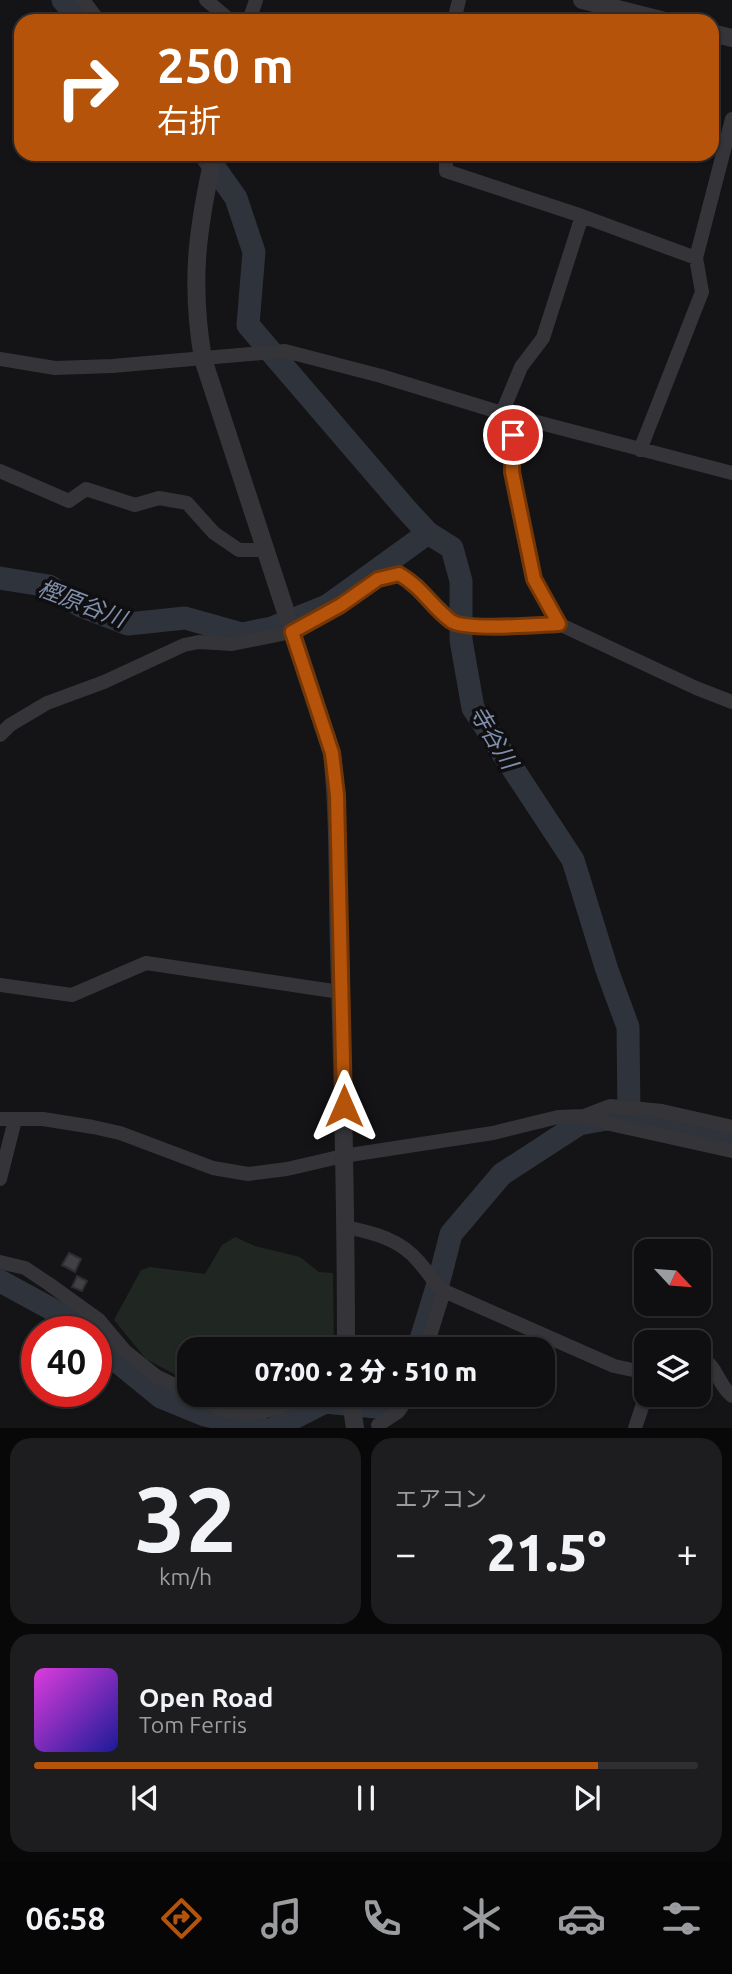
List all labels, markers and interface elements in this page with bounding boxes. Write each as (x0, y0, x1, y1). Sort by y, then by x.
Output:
text: 250 m (157, 37, 294, 92)
icon: right (42, 42, 133, 133)
text: 右折 (157, 102, 221, 138)
pin (483, 405, 543, 465)
icon: arrive (494, 416, 532, 454)
water label: 樫原谷川 (35, 575, 132, 632)
water label: 寺谷川 (466, 701, 524, 776)
position arrow (307, 1069, 381, 1143)
north arrow (634, 1239, 710, 1316)
map controls (634, 1239, 711, 1407)
speed limit sign: 40 (21, 1316, 112, 1407)
button: layers (634, 1330, 711, 1407)
text: 07:00 · 2 分 · 510 m (255, 1357, 477, 1386)
text: 32 (134, 1467, 237, 1569)
text: エアコン (395, 1486, 487, 1511)
text: 21.5° (487, 1523, 606, 1581)
text: − (395, 1532, 416, 1574)
text: + (677, 1532, 698, 1574)
text: km/h (159, 1564, 212, 1589)
text: Open Road (139, 1683, 273, 1712)
text: Tom Ferris (139, 1712, 247, 1737)
icon: previous (126, 1779, 164, 1817)
icon: pause (347, 1779, 385, 1817)
icon: next (568, 1779, 606, 1817)
icon: directions (157, 1894, 206, 1943)
icon: music (257, 1894, 306, 1943)
icon: phone (357, 1894, 406, 1943)
icon: climate (457, 1894, 506, 1943)
icon: car (557, 1894, 606, 1943)
icon: filters (657, 1894, 706, 1943)
text: 06:58 (26, 1900, 106, 1936)

